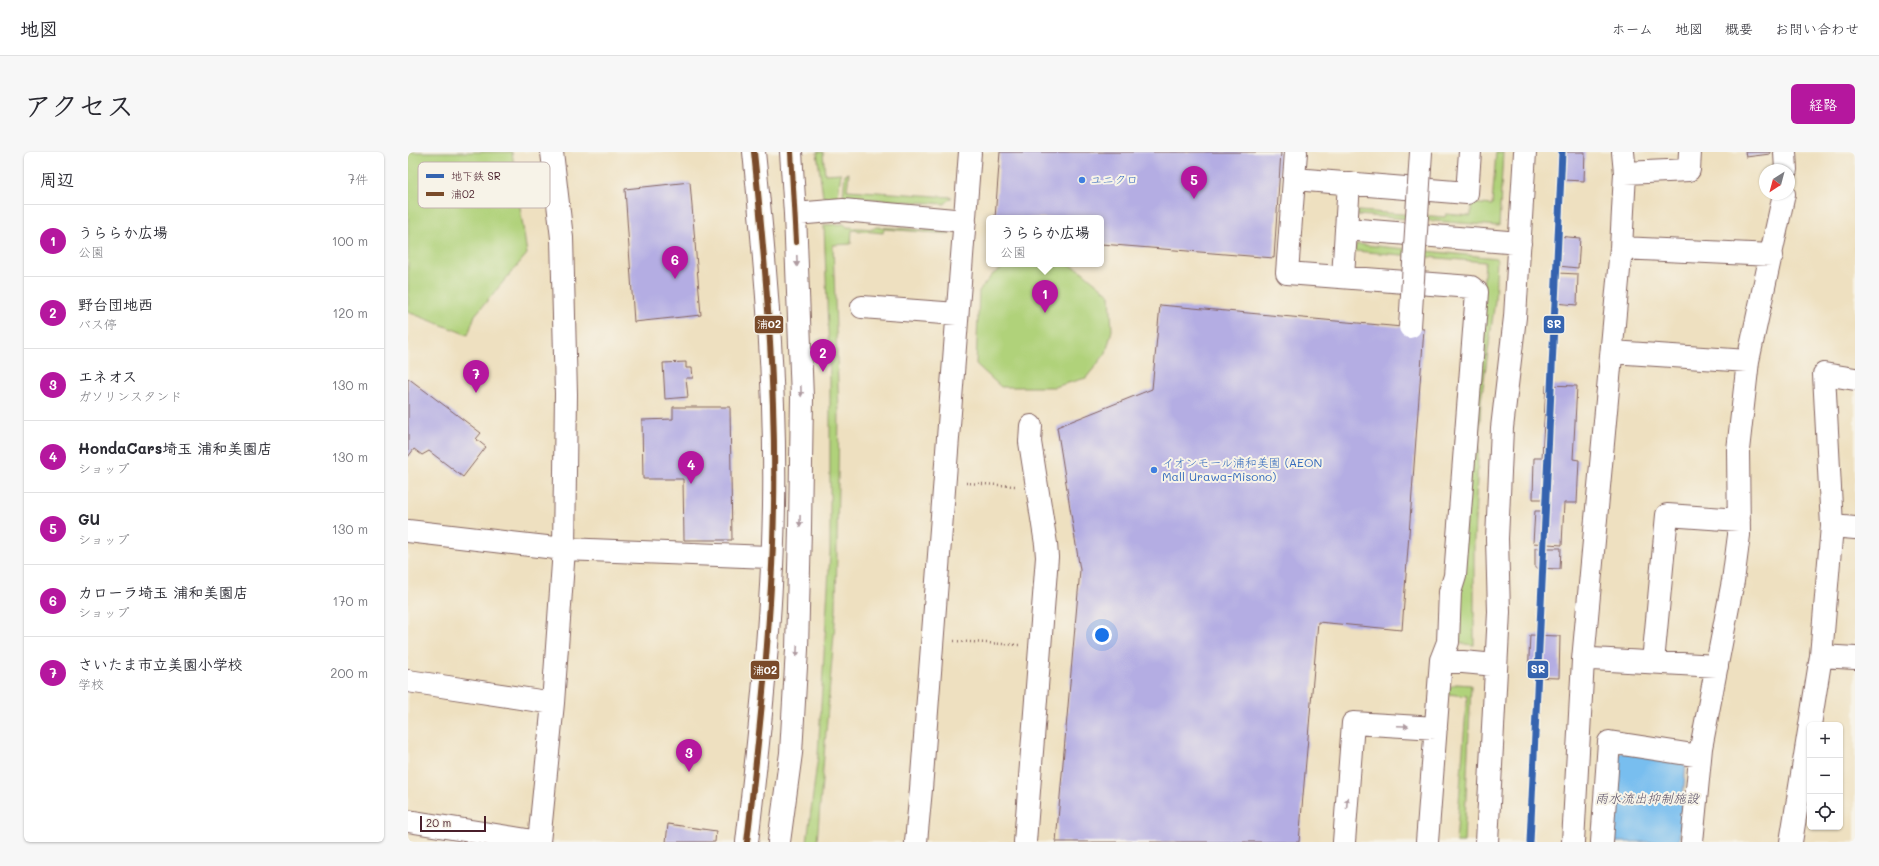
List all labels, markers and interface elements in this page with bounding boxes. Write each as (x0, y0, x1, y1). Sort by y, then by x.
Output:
text: 地図 (20, 16, 58, 41)
text: ホーム (1612, 19, 1653, 38)
text: 地図 (1675, 19, 1703, 38)
text: 概要 (1725, 19, 1753, 38)
text: お問い合わせ (1775, 19, 1859, 38)
button: 経路 (1791, 84, 1855, 124)
text: アクセス (24, 87, 134, 123)
legend (418, 162, 550, 208)
north arrow (1759, 164, 1795, 200)
pin: 5 (1181, 166, 1207, 199)
text: 周辺 (40, 168, 74, 190)
text: 地下鉄 SR (451, 168, 501, 183)
text: 7件 (348, 170, 368, 187)
place label: ユニクロ (1090, 171, 1138, 187)
marker: ユニクロ (1077, 175, 1087, 185)
text: 浦02 (451, 186, 475, 201)
popup (986, 215, 1104, 267)
text: うららか広場 (78, 222, 168, 242)
text: うららか広場 (1000, 222, 1090, 242)
text: 1 (50, 232, 56, 249)
text: 100 m (332, 232, 368, 249)
text: 公園 (78, 243, 104, 260)
text: 公園 (1000, 243, 1026, 260)
pin: 6 (662, 246, 688, 279)
one-way arrow (794, 255, 800, 268)
pin: 1 (1032, 280, 1058, 313)
text: 野台団地西 (78, 294, 153, 314)
text: 2 (49, 304, 57, 321)
text: 120 m (332, 304, 368, 321)
text: バス停 (78, 315, 117, 332)
line badge: 浦02 (754, 315, 784, 334)
line badge: SR (1543, 315, 1565, 334)
text: 浦02 (757, 316, 781, 331)
text: SR (1547, 316, 1562, 331)
pin: 2 (810, 339, 836, 372)
pin: 7 (463, 360, 489, 393)
text: エネオス (78, 366, 137, 386)
text: 3 (49, 376, 57, 393)
text: 130 m (332, 376, 368, 393)
one-way arrow (798, 385, 804, 398)
text: ガソリンスタンド (78, 387, 182, 404)
text: HondaCars埼玉 浦和美園店 (78, 438, 273, 458)
text: 4 (49, 448, 57, 465)
text: 130 m (332, 448, 368, 465)
pin: 4 (678, 451, 704, 484)
place label: イオンモール浦和美園 (AEON Mall Urawa-Misono) (1162, 454, 1322, 484)
text: ショップ (78, 459, 129, 476)
marker: イオンモール浦和美園 (AEON Mall Urawa-Misono) (1149, 465, 1159, 475)
text: GU (78, 509, 100, 529)
one-way arrow (797, 515, 803, 528)
text: 5 (49, 520, 57, 537)
text: 130 m (332, 520, 368, 537)
text: ショップ (78, 530, 129, 547)
text: カローラ埼玉 浦和美園店 (78, 582, 248, 602)
text: 6 (49, 592, 57, 609)
text: 170 m (332, 592, 368, 609)
text: ショップ (78, 603, 129, 620)
your location (1092, 625, 1112, 645)
one-way arrow (793, 645, 800, 657)
text: さいたま市立美園小学校 (78, 654, 243, 674)
line badge: 浦02 (750, 660, 780, 680)
line badge: SR (1527, 660, 1549, 679)
text: SR (1531, 661, 1546, 676)
text: 浦02 (753, 662, 777, 677)
text: 7 (49, 664, 57, 681)
text: 200 m (330, 664, 368, 681)
text: 学校 (78, 675, 104, 692)
map controls (1807, 722, 1843, 830)
button: + (1807, 722, 1843, 758)
one-way arrow (1397, 723, 1409, 730)
pin: 3 (676, 739, 702, 772)
button: − (1807, 758, 1843, 794)
water label: 雨水流出抑制施設 (1595, 789, 1700, 806)
button: locate (1807, 794, 1843, 830)
one-way arrow (1344, 797, 1351, 809)
scale bar (420, 814, 486, 833)
text: 20 m (426, 815, 451, 830)

